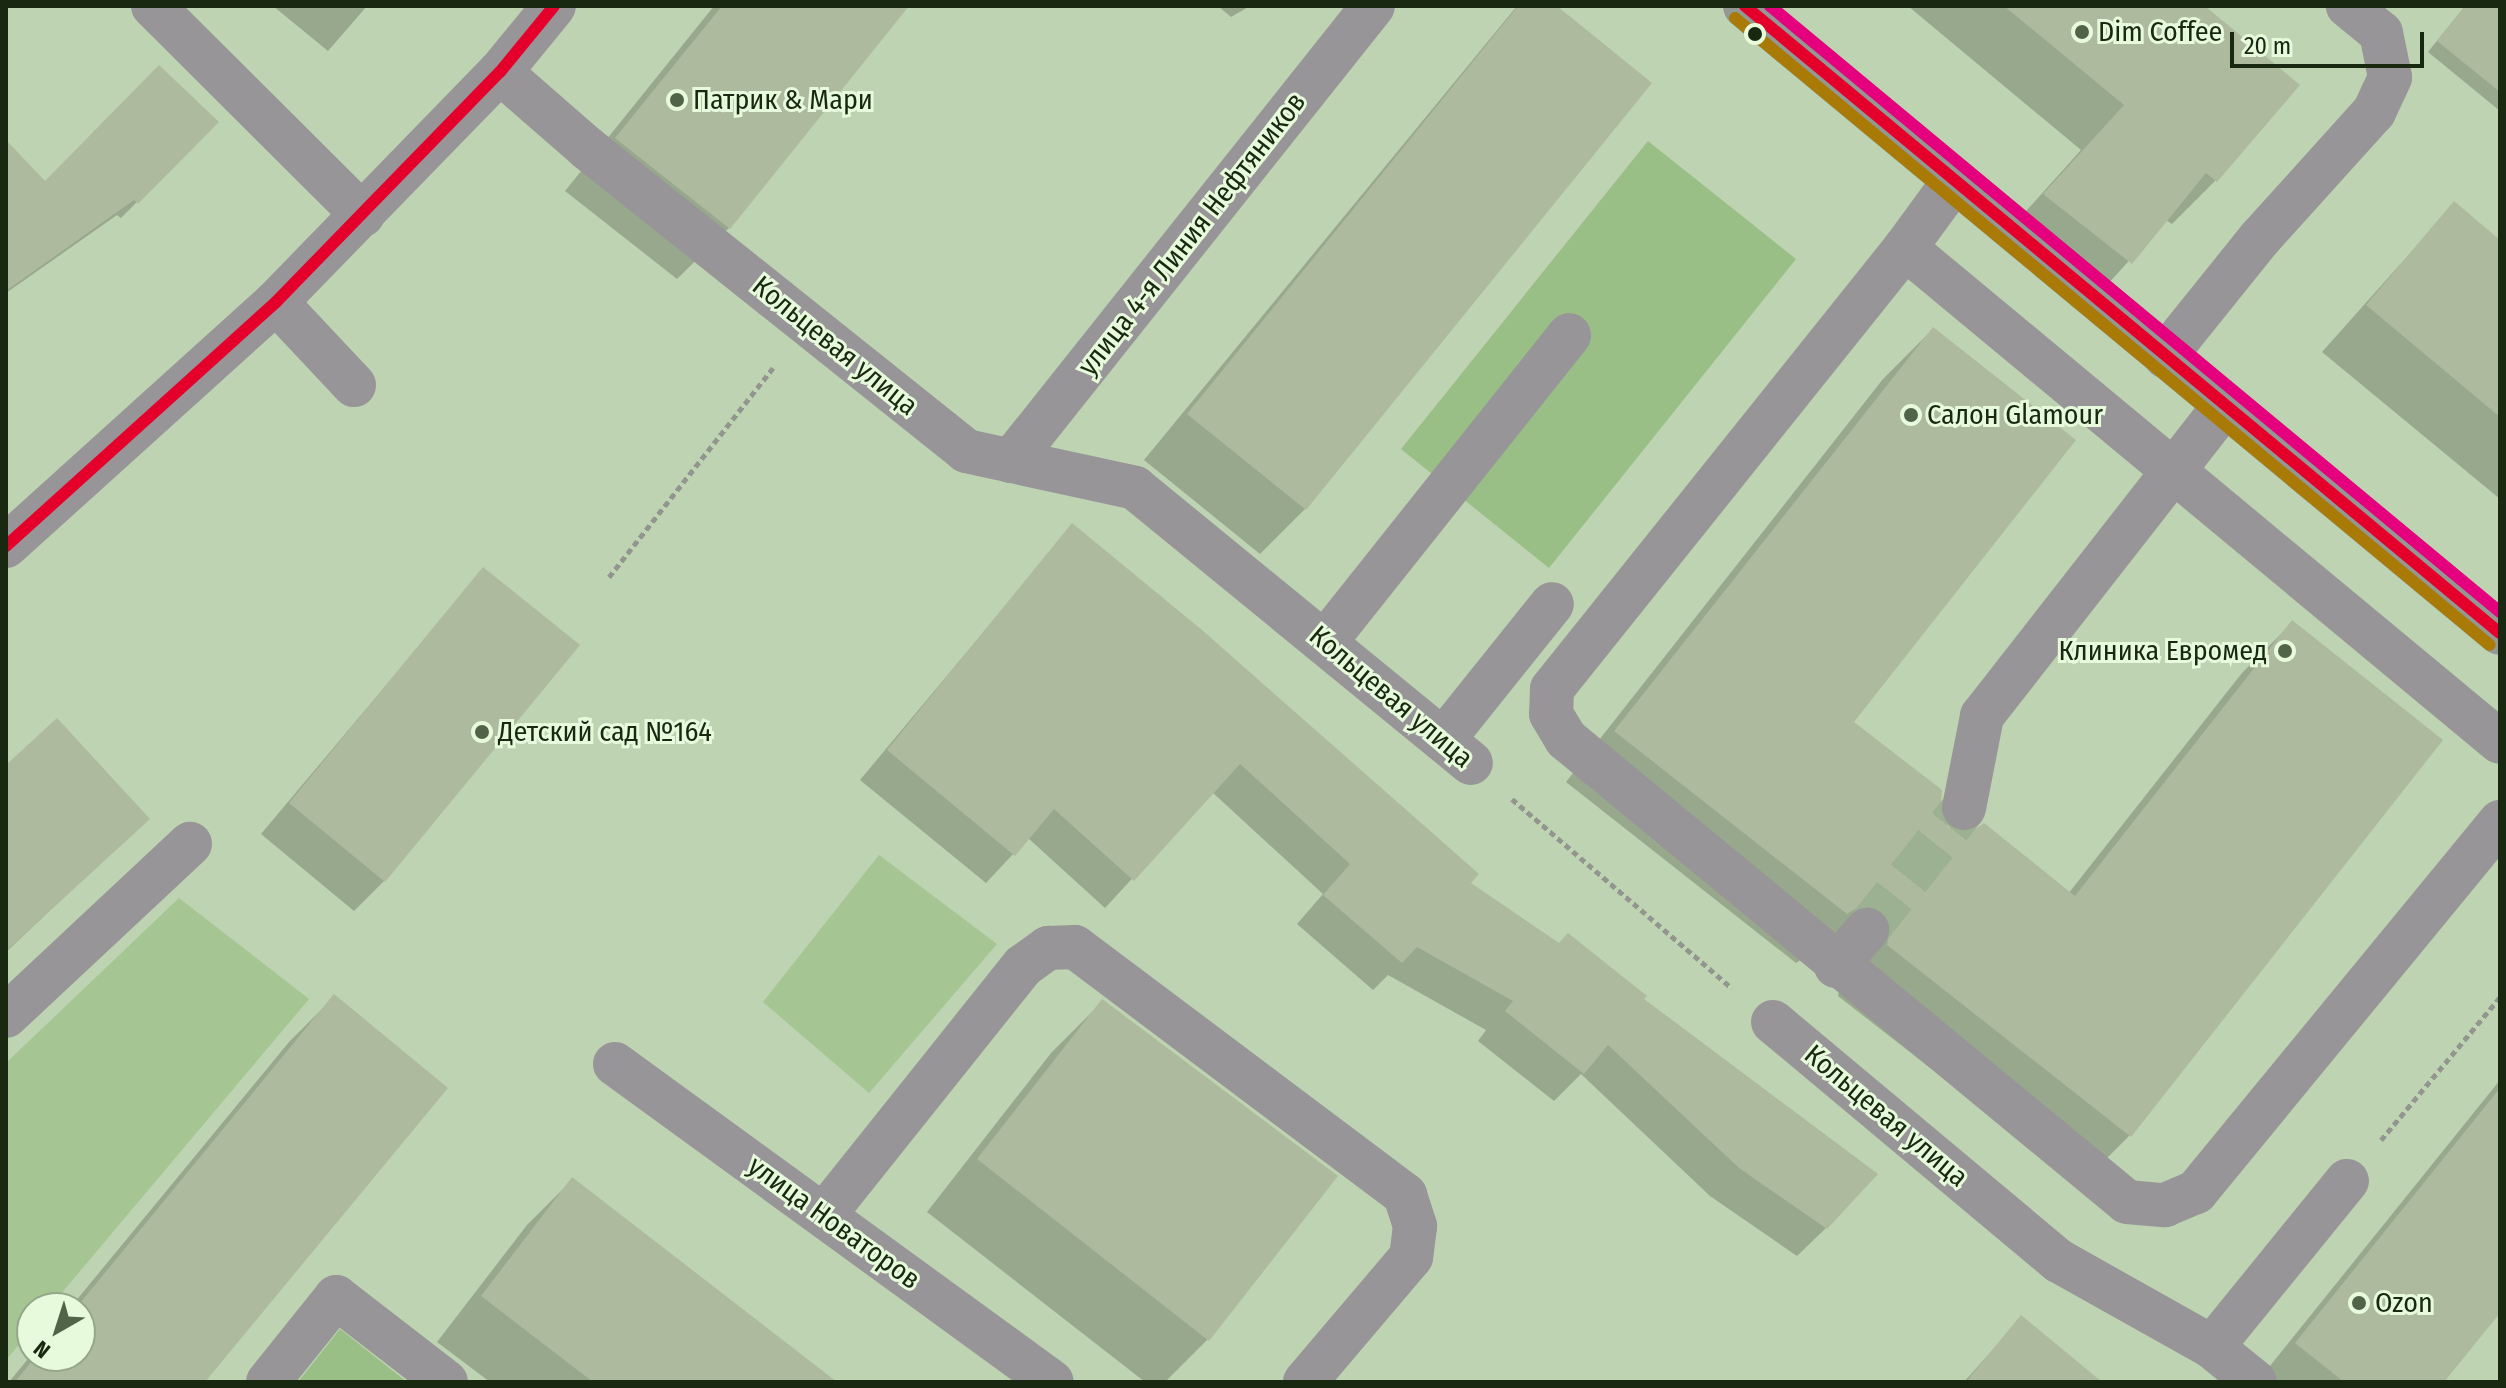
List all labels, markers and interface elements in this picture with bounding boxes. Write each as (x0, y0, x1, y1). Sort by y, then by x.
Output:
place label: Dim Coffee (2098, 15, 2222, 49)
scale bar (2234, 16, 2428, 66)
marker: Dim Coffee (2073, 23, 2091, 41)
unlabelled marker (1747, 26, 1763, 42)
text: 20 m (2244, 32, 2291, 60)
place label: Патрик & Мари (693, 83, 873, 117)
street label: улица 4-я Линия Нефтяников (1071, 86, 1313, 382)
marker: Патрик & Мари (668, 91, 686, 109)
street label: Кольцевая улица (746, 269, 924, 423)
place label: Салон Glamour (1927, 398, 2103, 432)
marker: Салон Glamour (1902, 406, 1920, 424)
street label: Кольцевая улица (1303, 619, 1479, 775)
place label: Клиника Евромед (2058, 634, 2267, 668)
marker: Клиника Евромед (2274, 640, 2296, 662)
place label: Детский сад №164 (498, 715, 712, 749)
marker: Детский сад №164 (473, 723, 491, 741)
street label: Кольцевая улица (1798, 1038, 1974, 1194)
street label: улица Новаторов (741, 1149, 927, 1297)
place label: Ozon (2375, 1286, 2433, 1320)
north arrow (16, 1292, 96, 1372)
marker: Ozon (2350, 1294, 2368, 1312)
text: N (28, 1335, 55, 1364)

